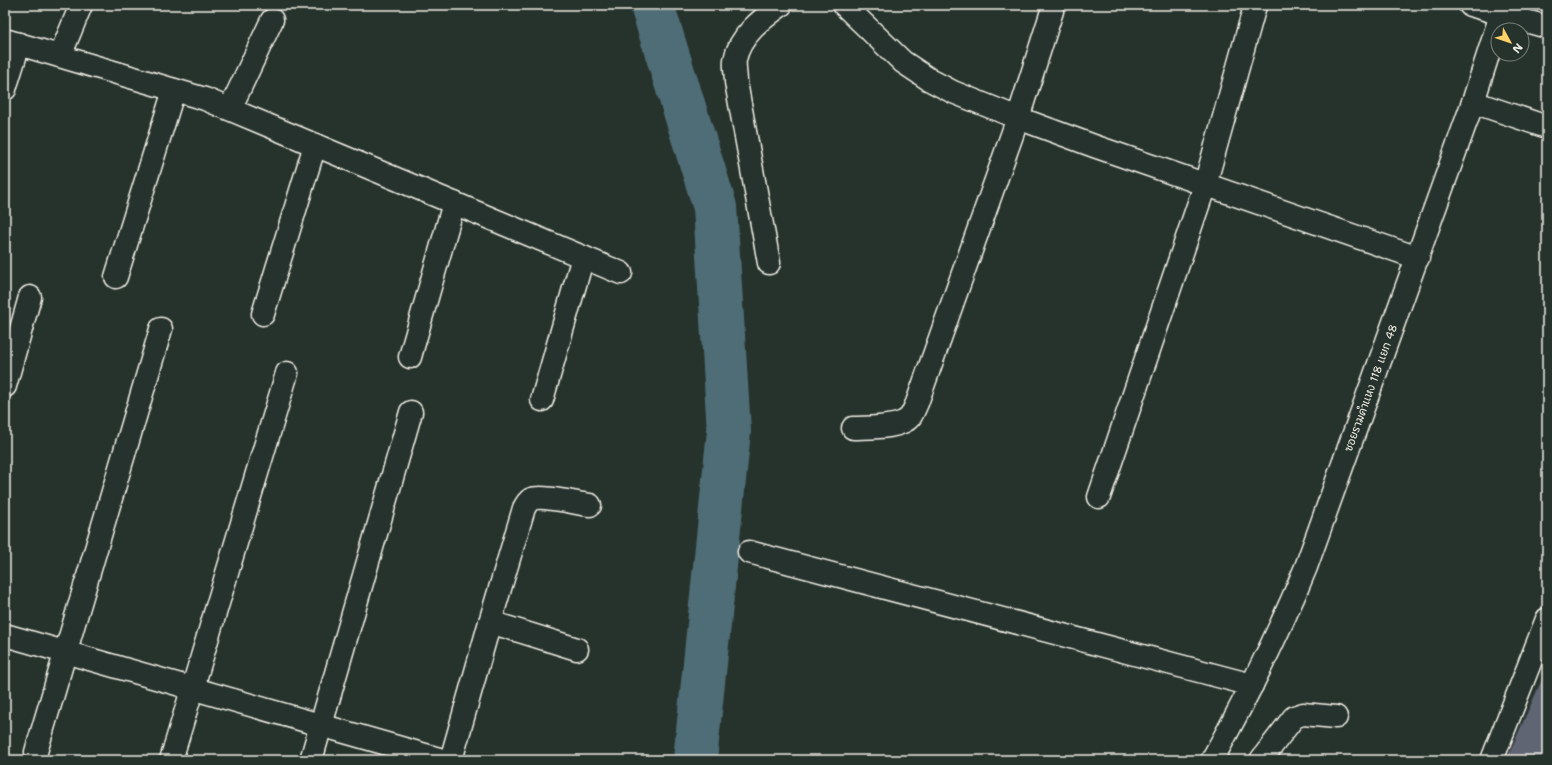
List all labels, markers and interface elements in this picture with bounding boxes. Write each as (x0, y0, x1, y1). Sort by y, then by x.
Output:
north arrow (1490, 22, 1530, 62)
text: N (1509, 40, 1526, 56)
street label: ซอยรามคำแหง 118 แยก 48 (1341, 322, 1401, 454)

